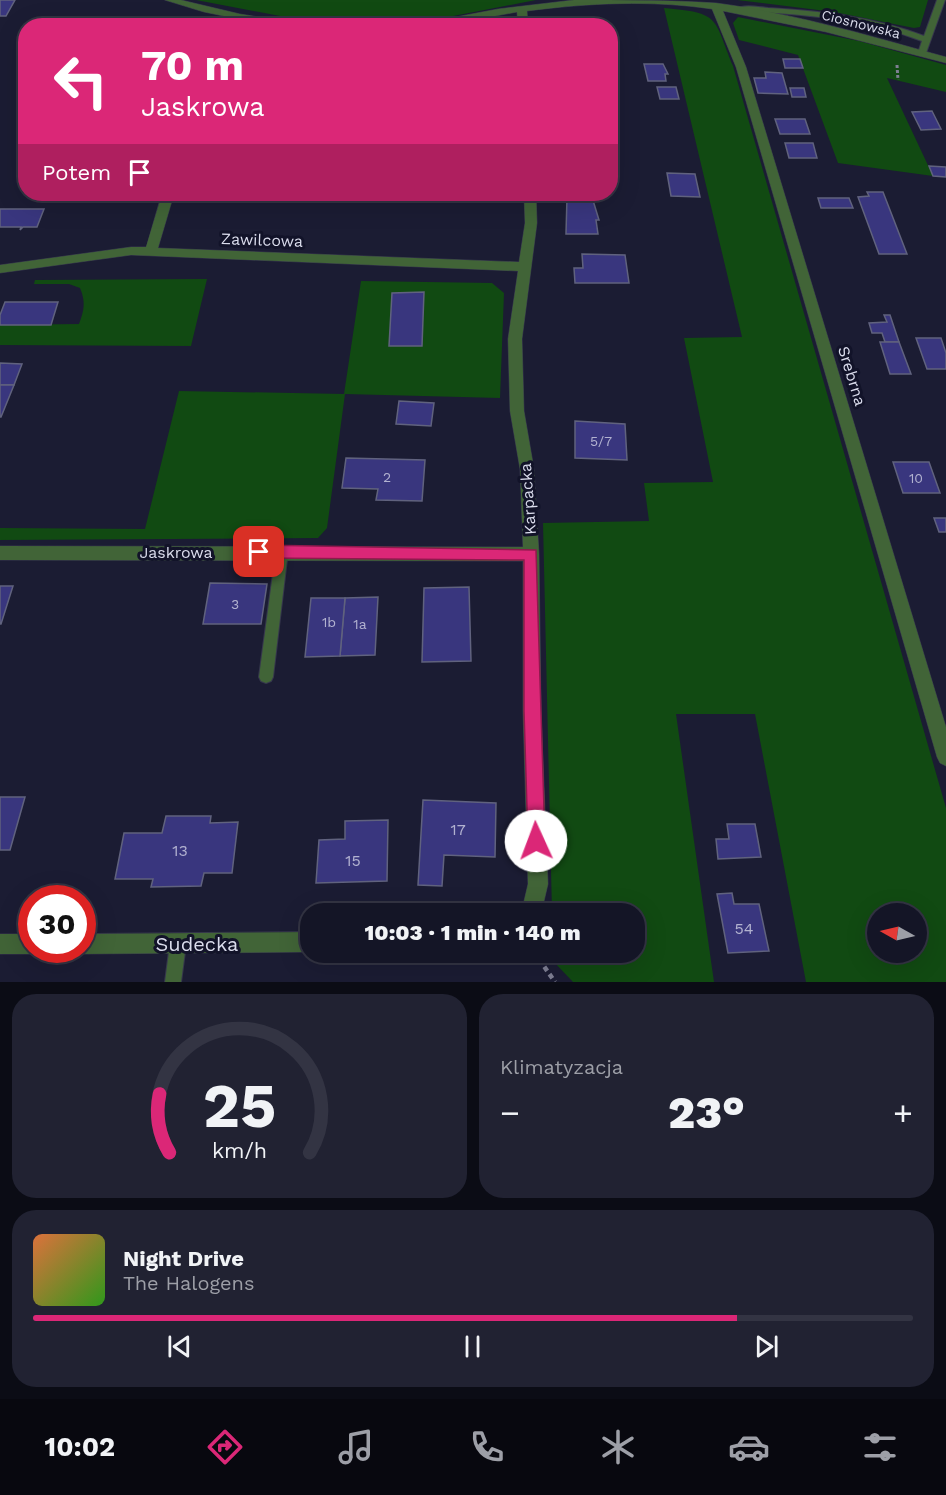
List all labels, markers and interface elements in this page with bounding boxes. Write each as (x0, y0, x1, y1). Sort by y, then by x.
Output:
street label: Ciosnowska (820, 6, 902, 42)
text: 70 m (141, 41, 244, 90)
icon: left (42, 42, 120, 120)
text: Jaskrowa (141, 91, 265, 123)
icon: arrive (123, 156, 156, 189)
text: Potem (42, 160, 111, 185)
street label: Zawilcowa (221, 229, 303, 251)
street label: Srebrna (834, 344, 870, 408)
house number: 5/7 (590, 433, 612, 449)
street label: Karpacka (516, 462, 540, 536)
house number: 2 (383, 469, 391, 485)
house number: 10 (909, 470, 923, 486)
pin (233, 526, 284, 577)
icon: arrive (242, 535, 275, 568)
street label: Jaskrowa (139, 543, 213, 562)
house number: 3 (231, 596, 239, 612)
house number: 1b (322, 614, 336, 630)
house number: 1a (353, 616, 367, 632)
position arrow (504, 809, 568, 873)
house number: 17 (450, 820, 466, 839)
house number: 13 (172, 841, 188, 860)
house number: 15 (345, 851, 361, 870)
speed limit sign: 30 (18, 885, 96, 963)
north arrow (867, 903, 927, 963)
map controls (867, 903, 927, 963)
house number: 54 (734, 919, 754, 938)
text: 10:03 · 1 min · 140 m (365, 920, 581, 945)
street label: Sudecka (156, 932, 238, 956)
text: Klimatyzacja (500, 1055, 623, 1079)
text: 25 (203, 1069, 276, 1142)
text: 23° (668, 1086, 745, 1139)
text: − (500, 1093, 520, 1132)
text: + (893, 1093, 913, 1132)
text: km/h (212, 1138, 267, 1163)
text: Night Drive (123, 1246, 244, 1271)
text: The Halogens (123, 1271, 255, 1295)
icon: previous (163, 1330, 196, 1363)
icon: pause (456, 1330, 489, 1363)
icon: next (750, 1330, 783, 1363)
icon: directions (204, 1426, 246, 1468)
icon: music (335, 1426, 377, 1468)
icon: phone (466, 1426, 508, 1468)
icon: climate (597, 1426, 639, 1468)
icon: car (728, 1426, 770, 1468)
icon: filters (859, 1426, 901, 1468)
text: 10:02 (45, 1431, 115, 1463)

